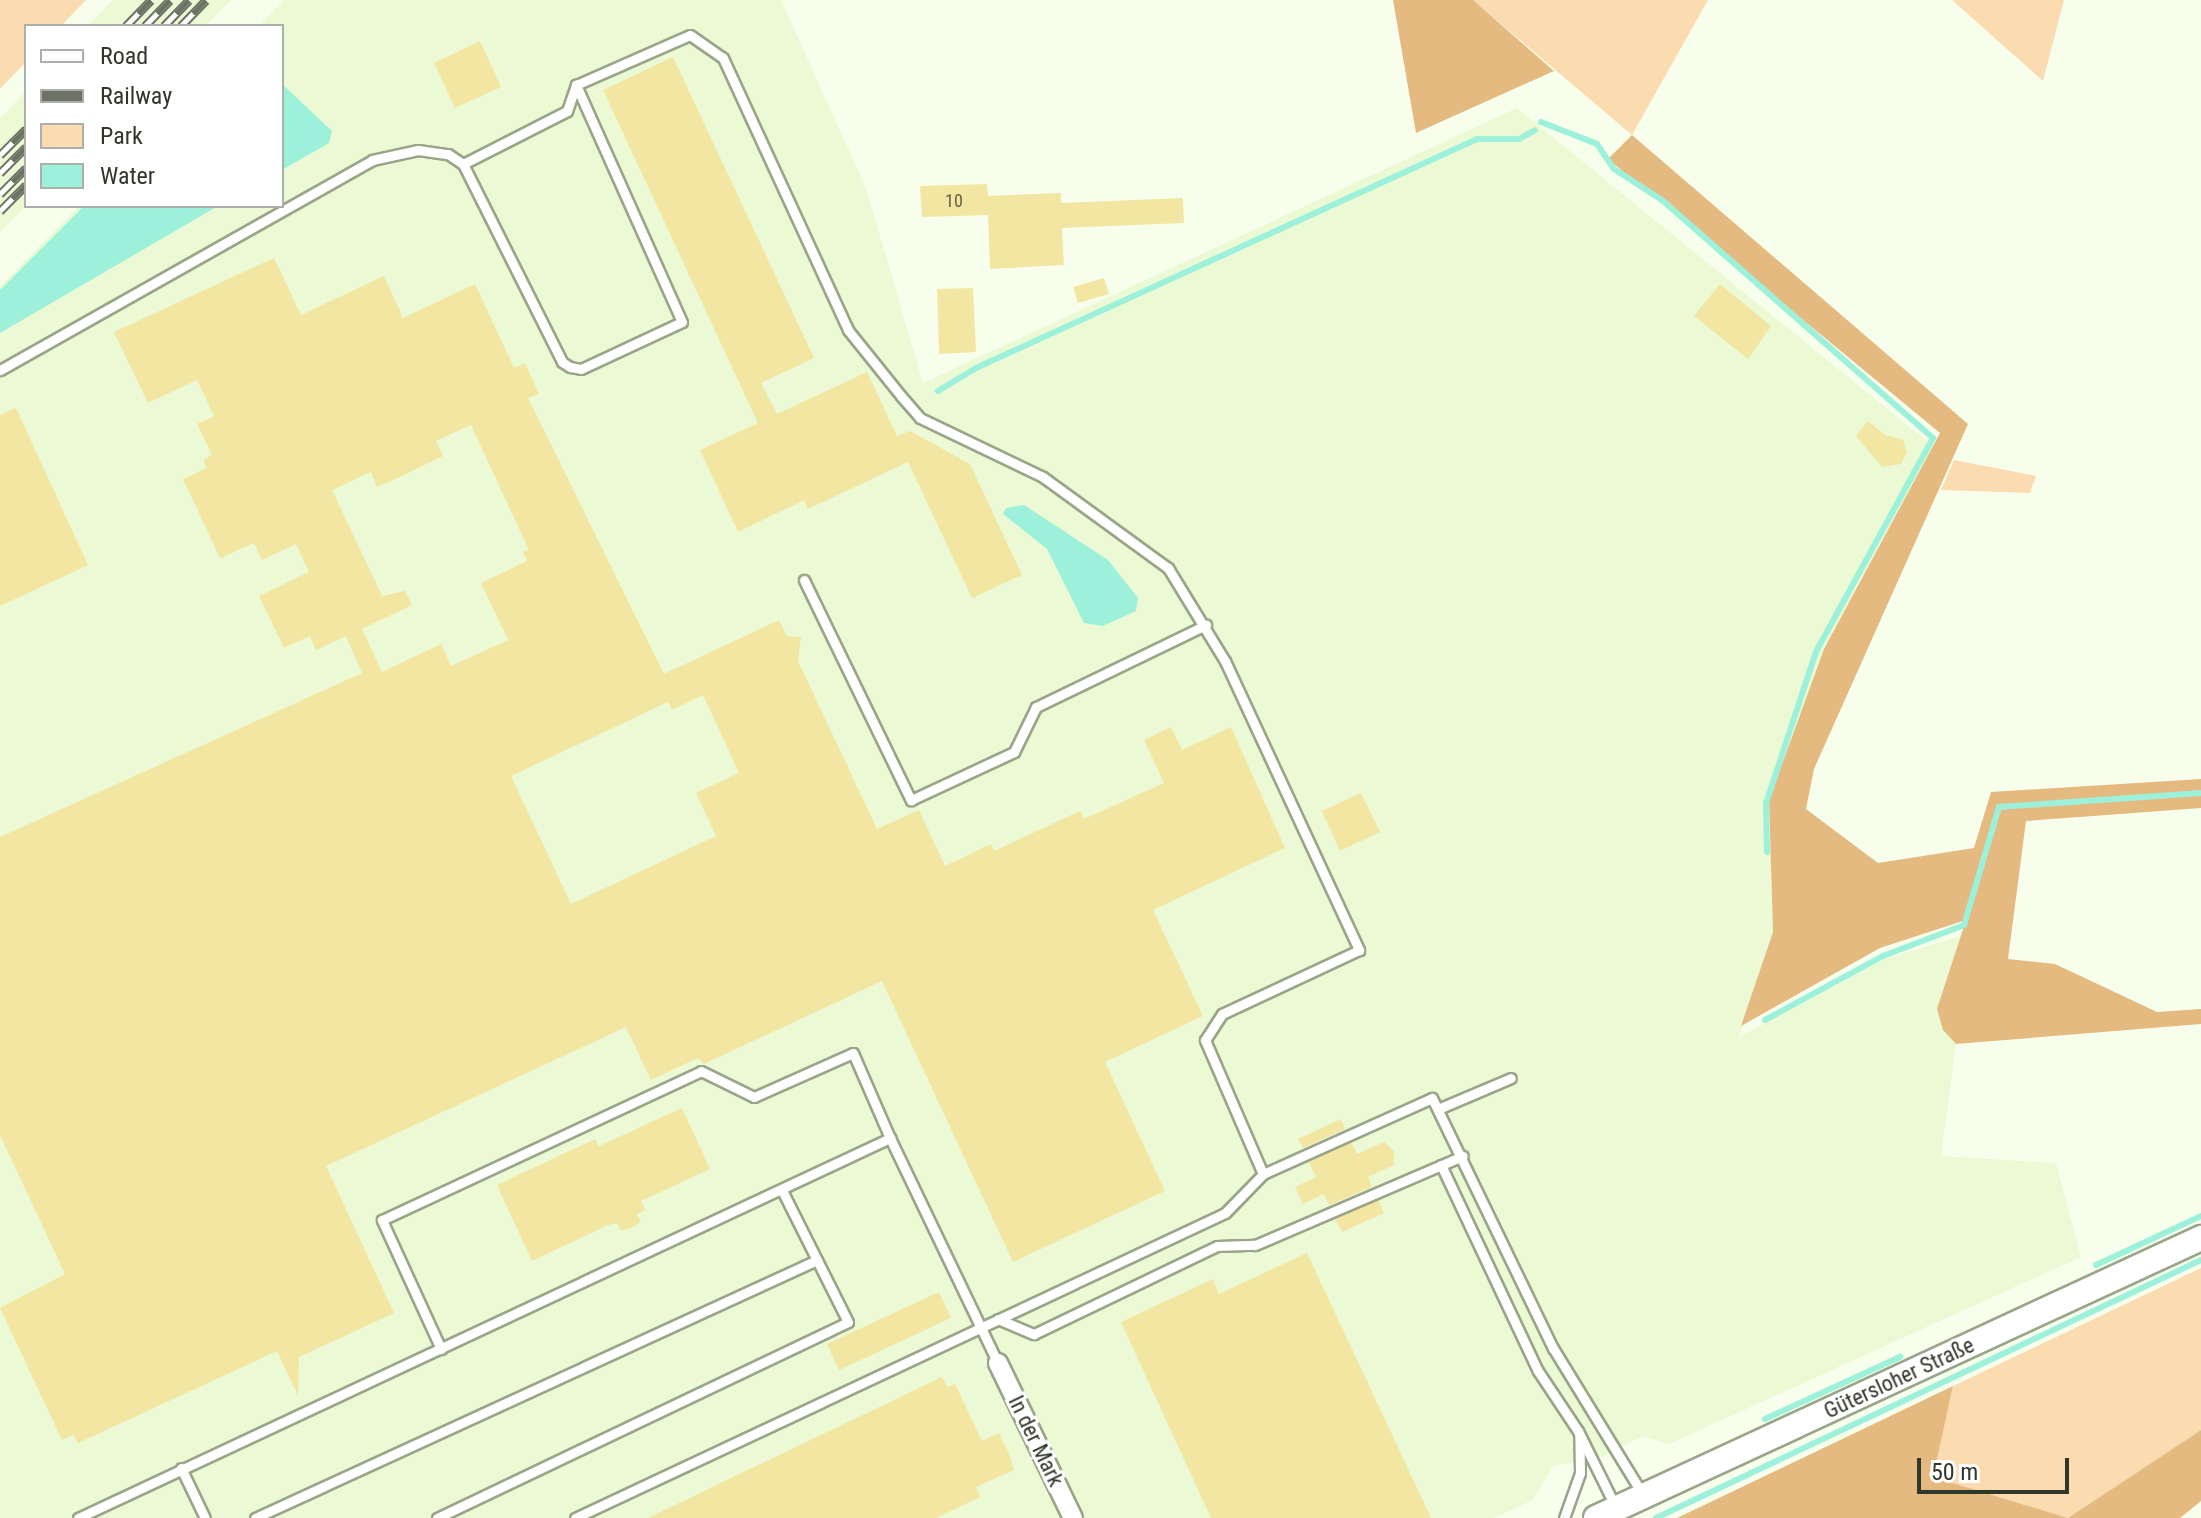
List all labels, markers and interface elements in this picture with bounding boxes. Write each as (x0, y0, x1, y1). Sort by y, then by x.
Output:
legend (24, 24, 284, 208)
text: Road (100, 42, 148, 70)
text: Railway (100, 82, 172, 110)
text: Park (100, 122, 143, 150)
text: Water (100, 162, 155, 190)
house number: 10 (945, 190, 963, 212)
street label: Gütersloher Straße (1820, 1332, 1978, 1424)
street label: In der Mark (1003, 1391, 1069, 1491)
scale bar (1921, 1442, 2073, 1492)
text: 50 m (1931, 1458, 1978, 1486)

